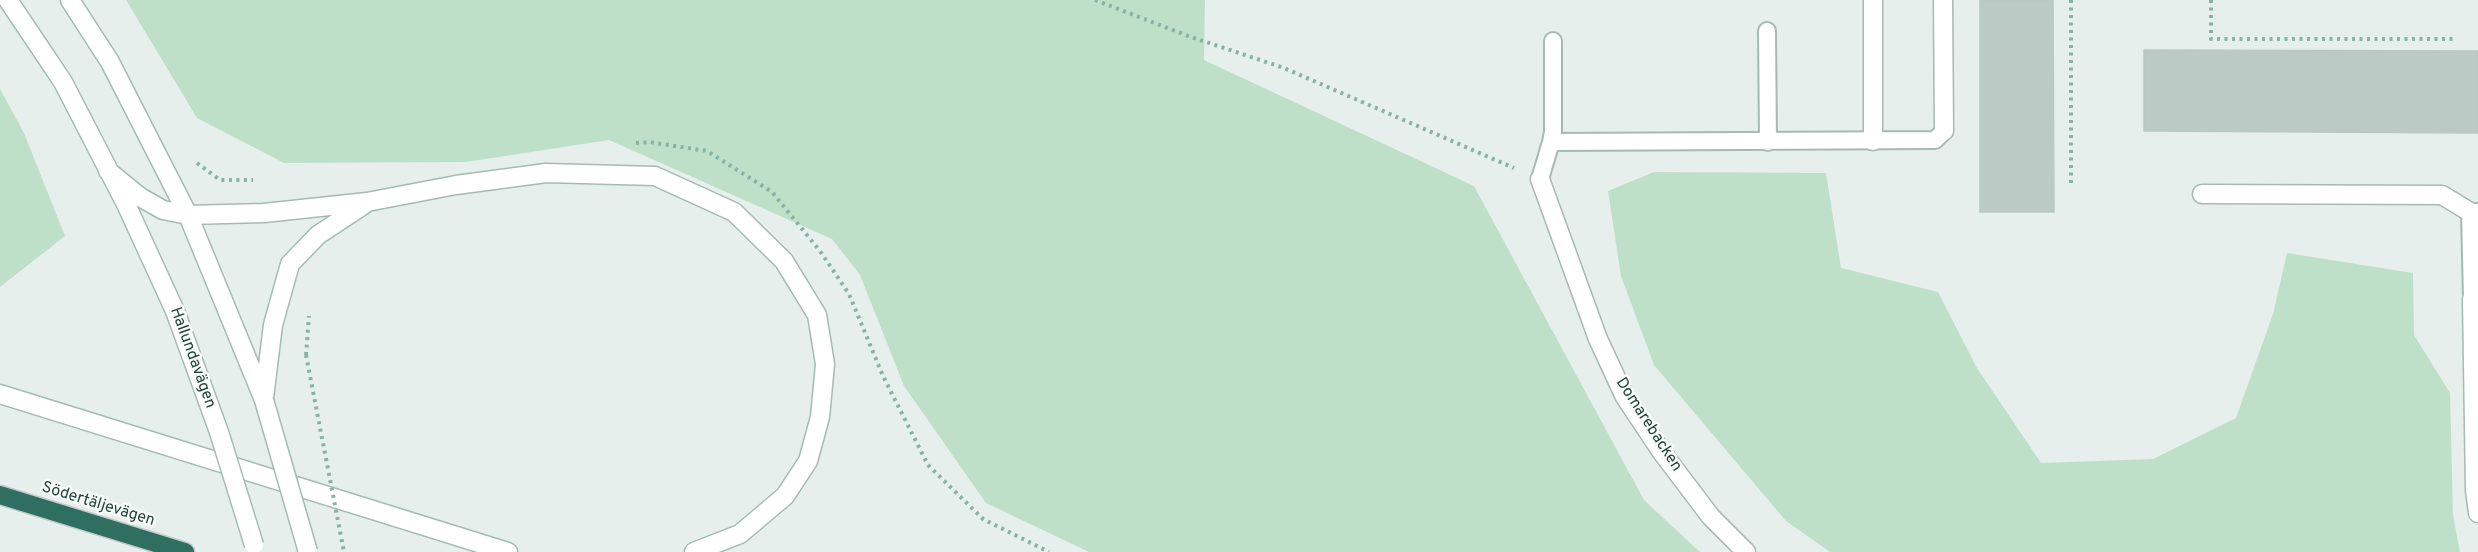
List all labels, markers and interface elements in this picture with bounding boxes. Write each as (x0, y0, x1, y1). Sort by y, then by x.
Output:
street label: Hallundavägen (165, 305, 219, 411)
street label: Domarebacken (1611, 375, 1685, 475)
street label: Södertäljevägen (39, 479, 157, 531)

